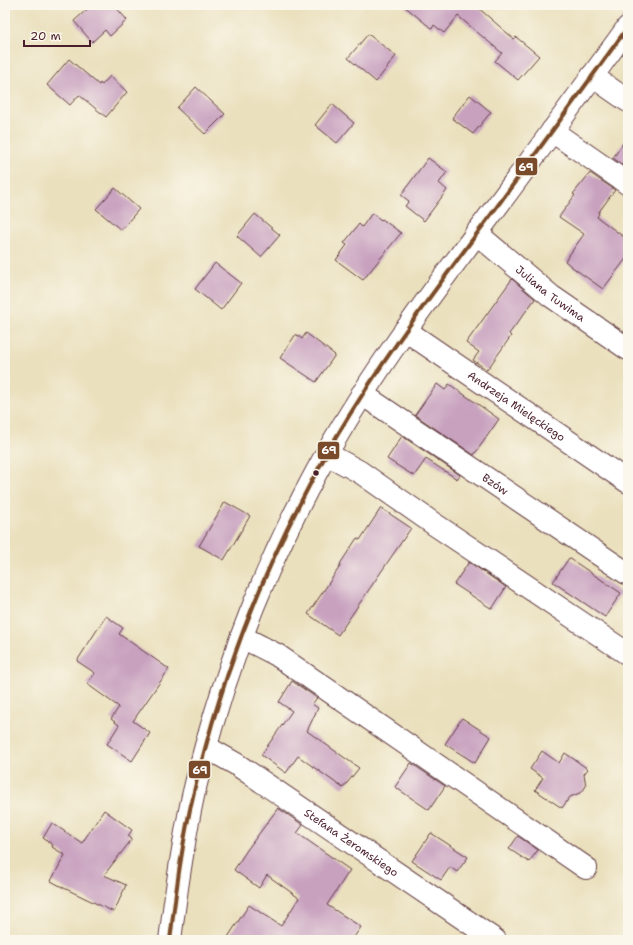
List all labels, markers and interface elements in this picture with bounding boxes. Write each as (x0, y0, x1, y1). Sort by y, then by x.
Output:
scale bar (24, 22, 90, 48)
text: 20 m (30, 28, 61, 44)
line badge: 69 (515, 157, 538, 176)
text: 69 (519, 160, 534, 175)
street label: Juliana Tuwima (513, 262, 588, 325)
street label: Andrzeja Mielęckiego (465, 367, 569, 445)
line badge: 69 (317, 441, 340, 460)
text: 69 (322, 443, 337, 458)
unlabelled marker (311, 468, 321, 478)
street label: Bzów (479, 470, 512, 499)
line badge: 69 (188, 760, 211, 779)
text: 69 (193, 763, 208, 778)
street label: Stefana Żeromskiego (301, 805, 402, 880)

